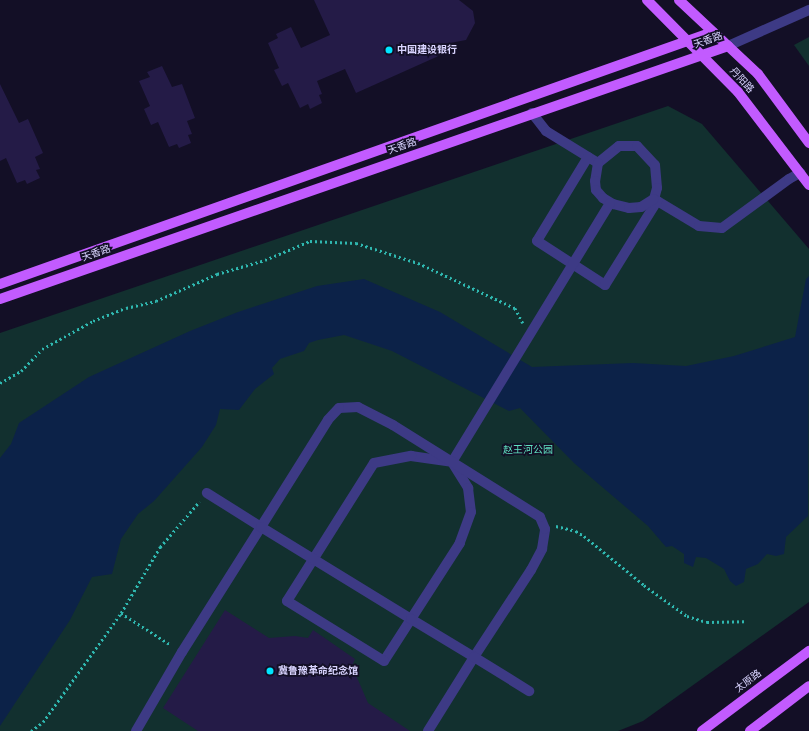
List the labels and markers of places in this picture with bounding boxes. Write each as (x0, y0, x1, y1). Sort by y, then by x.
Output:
place label: 中国建设银行 (397, 44, 457, 56)
marker: 中国建设银行 (384, 45, 394, 55)
place label: 冀鲁豫革命纪念馆 (278, 665, 358, 677)
marker: 冀鲁豫革命纪念馆 (265, 666, 275, 676)

